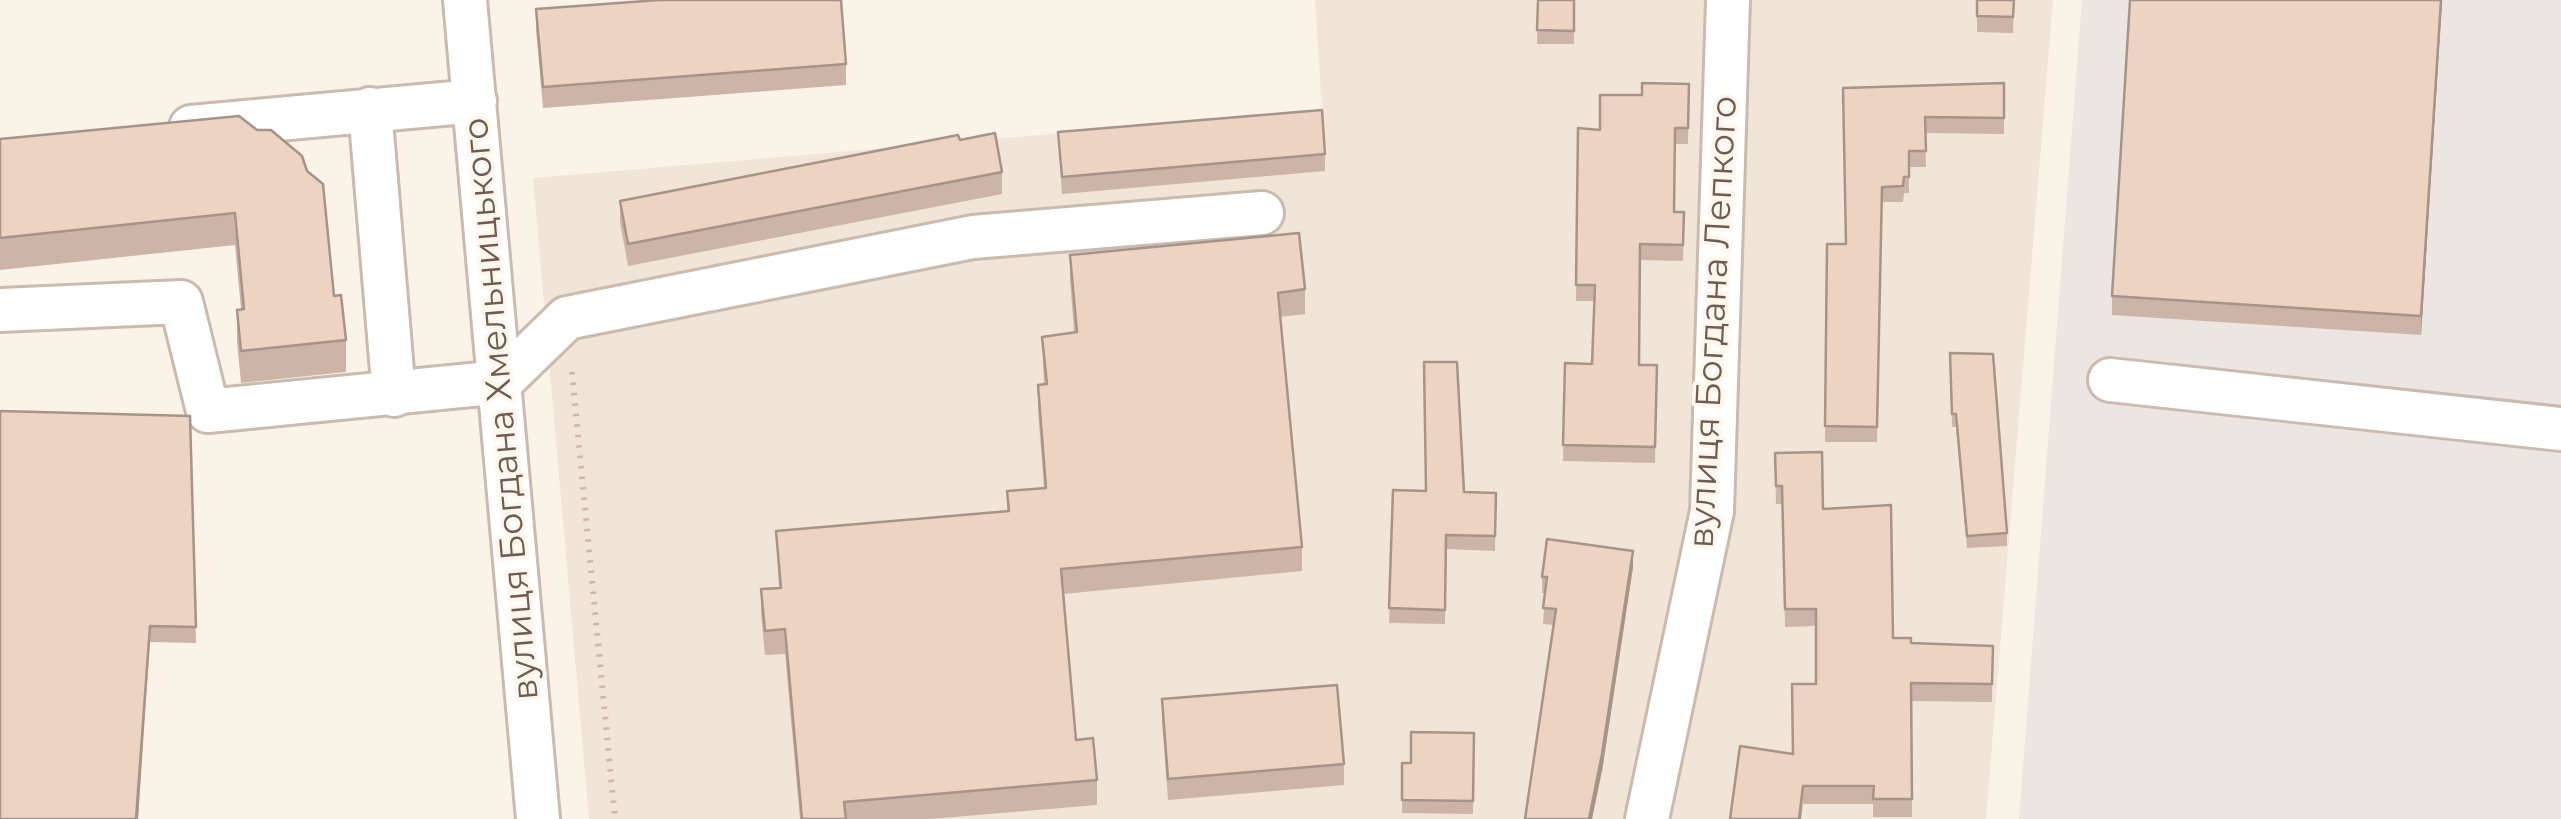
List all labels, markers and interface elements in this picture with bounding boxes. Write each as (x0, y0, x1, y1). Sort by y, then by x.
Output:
street label: вулиця Богдана Лепкого (1681, 95, 1747, 549)
street label: вулиця Богдана Хмельницького (456, 116, 548, 702)

